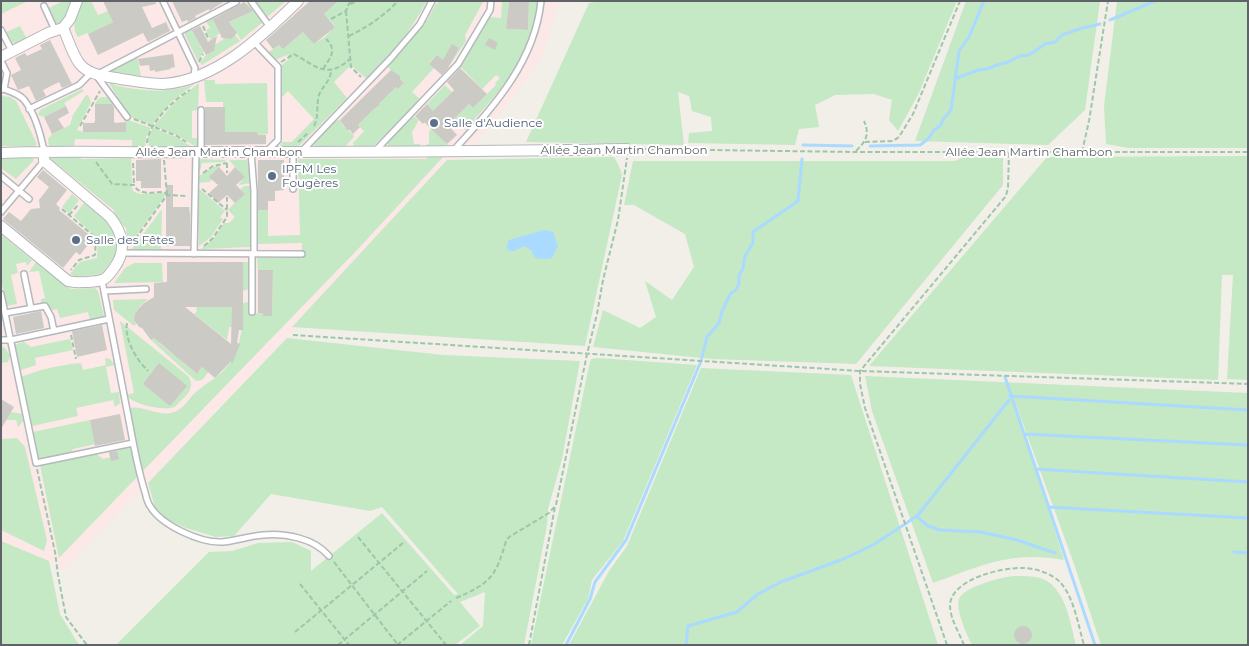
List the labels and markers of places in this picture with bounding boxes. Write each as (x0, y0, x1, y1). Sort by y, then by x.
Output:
place label: Salle d'Audience (444, 116, 543, 130)
marker: Salle d'Audience (428, 117, 440, 129)
place label: IPFM Les Fougères (282, 162, 338, 190)
marker: IPFM Les Fougères (266, 170, 278, 182)
place label: Salle des Fêtes (86, 233, 174, 247)
marker: Salle des Fêtes (70, 234, 82, 246)

